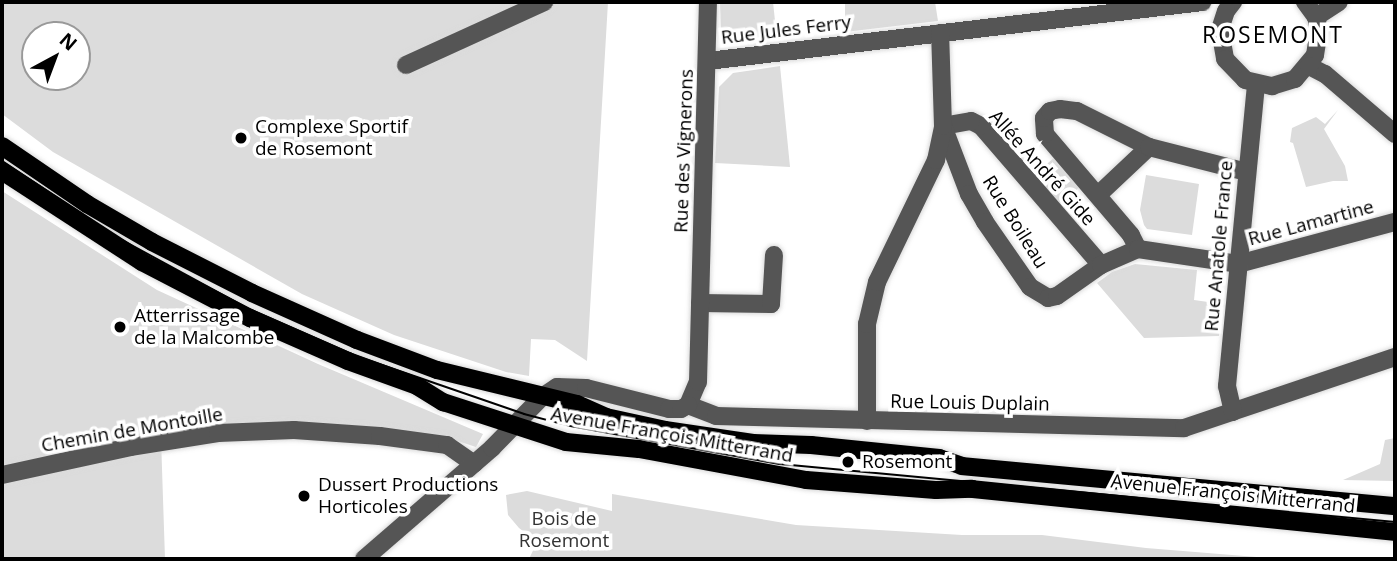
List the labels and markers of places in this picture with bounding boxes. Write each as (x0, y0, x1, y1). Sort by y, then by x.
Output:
place label: Complexe Sportif de Rosemont (255, 116, 408, 160)
marker: Complexe Sportif de Rosemont (233, 130, 249, 146)
place label: Atterrissage de la Malcombe (134, 305, 274, 349)
marker: Atterrissage de la Malcombe (112, 319, 128, 335)
place label: Rosemont (862, 451, 952, 473)
marker: Rosemont (840, 454, 856, 470)
place label: Dussert Productions Horticoles (318, 474, 498, 518)
marker: Dussert Productions Horticoles (296, 488, 312, 504)

